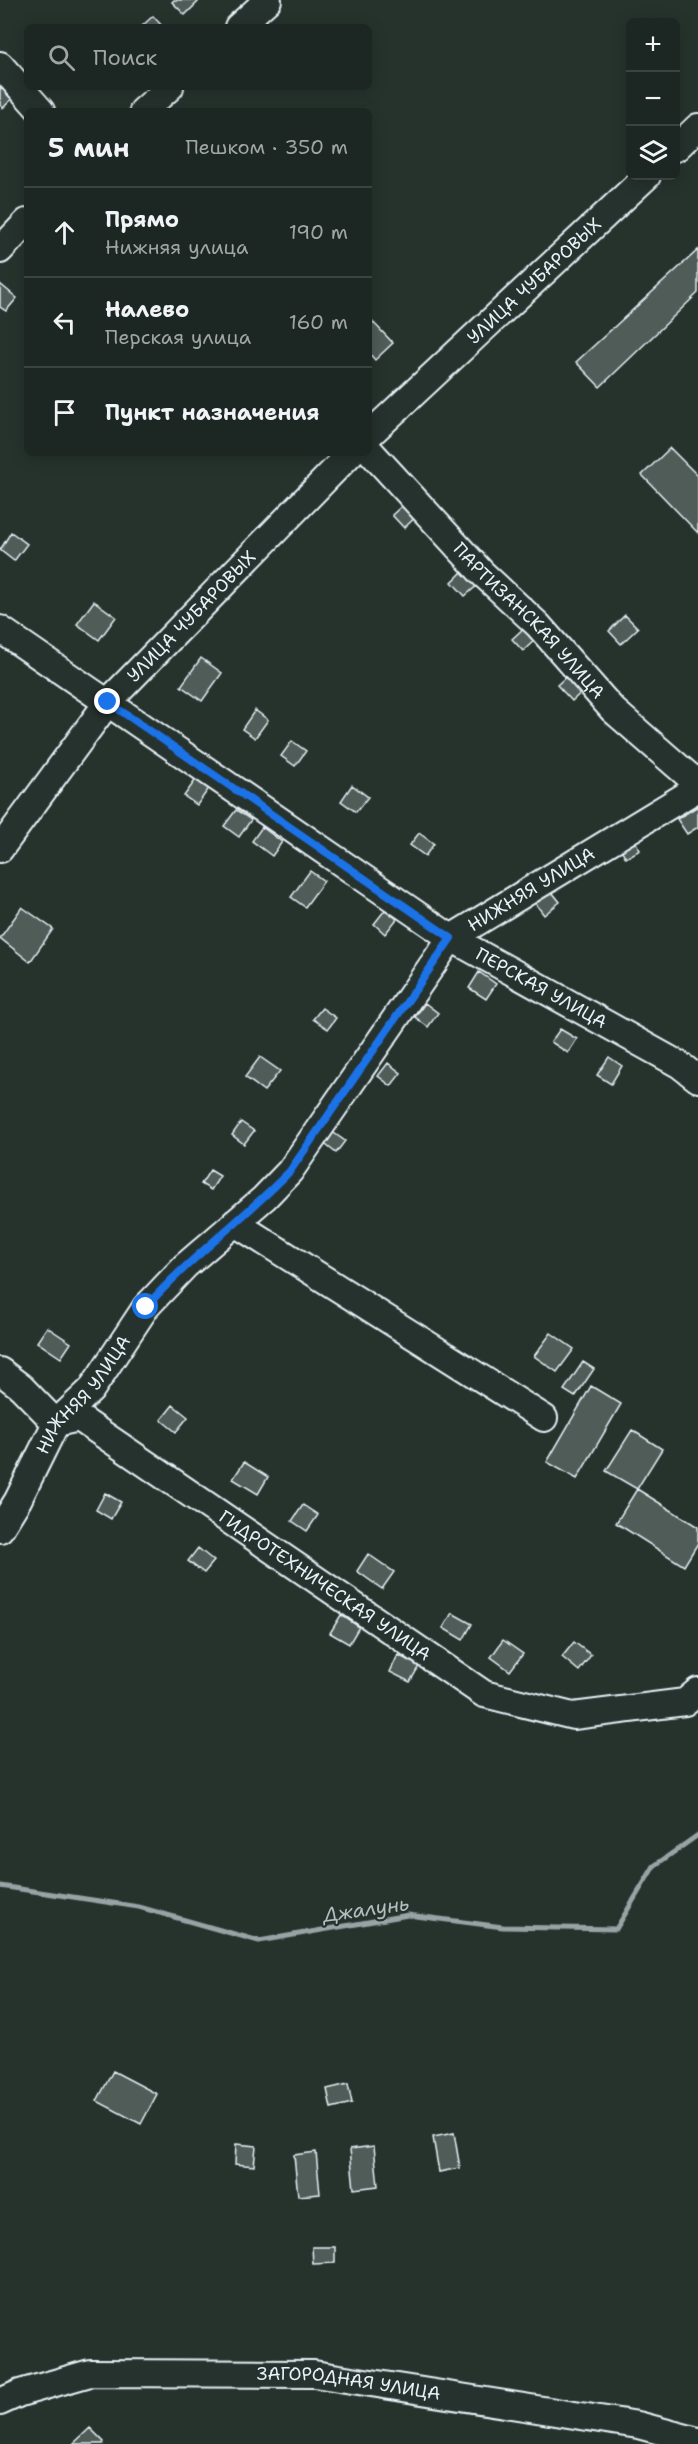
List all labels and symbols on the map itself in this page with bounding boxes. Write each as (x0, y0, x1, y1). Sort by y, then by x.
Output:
street label: УЛИЦА ЧУБАРОВЫХ (462, 212, 607, 349)
street label: ПАРТИЗАНСКАЯ УЛИЦА (448, 537, 610, 704)
street label: УЛИЦА ЧУБАРОВЫХ (122, 545, 261, 687)
route end (94, 688, 120, 714)
street label: НИЖНЯЯ УЛИЦА (463, 842, 599, 937)
street label: ПЕРСКАЯ УЛИЦА (471, 942, 611, 1034)
route start (132, 1293, 158, 1319)
street label: НИЖНЯЯ УЛИЦА (31, 1331, 136, 1458)
street label: ГИДРОТЕХНИЧЕСКАЯ УЛИЦА (214, 1505, 436, 1666)
water label: Джалунь (320, 1890, 411, 1928)
street label: ЗАГОРОДНАЯ УЛИЦА (257, 2362, 442, 2406)

